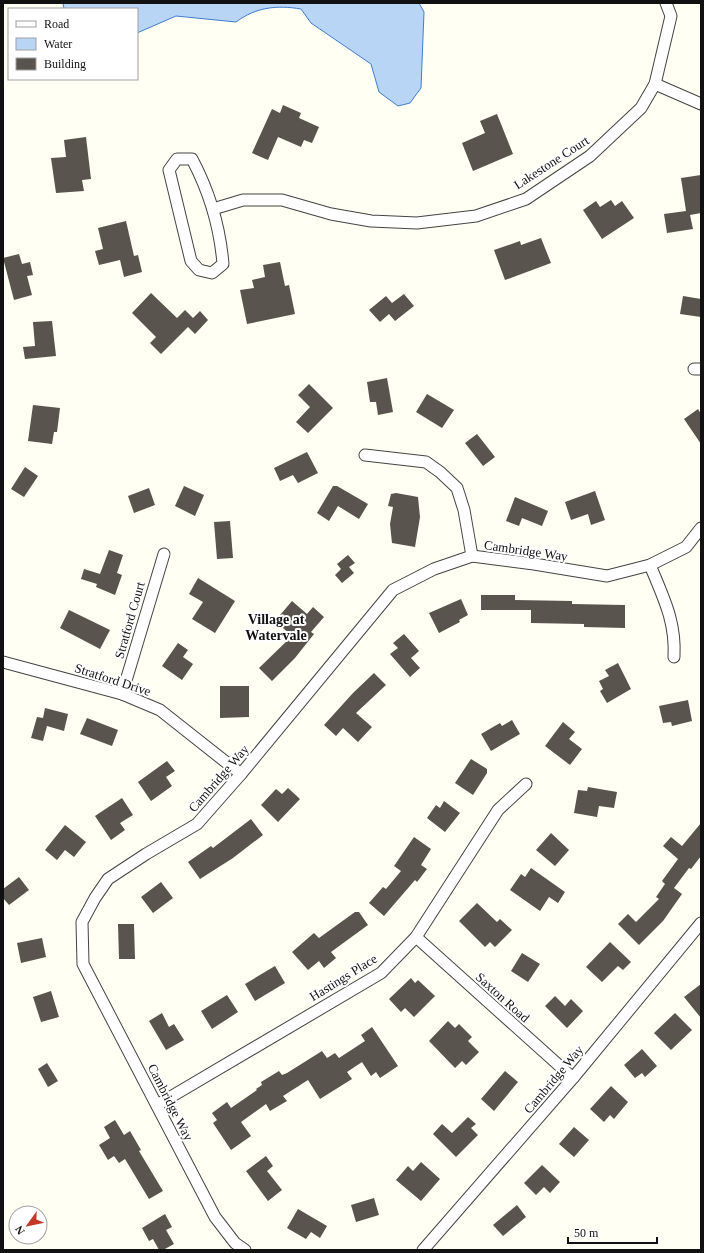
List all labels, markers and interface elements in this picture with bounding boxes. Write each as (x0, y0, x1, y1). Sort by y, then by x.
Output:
legend (8, 8, 138, 80)
text: Road (44, 17, 69, 31)
text: Water (44, 37, 72, 51)
text: Building (44, 57, 86, 71)
street label: Lakestone Court (511, 132, 592, 192)
street label: Cambridge Way (483, 537, 569, 564)
street label: Stratford Court (111, 580, 148, 660)
district label: Village at Watervale (245, 612, 307, 643)
street label: Stratford Drive (73, 660, 153, 699)
street label: Cambridge Way (185, 741, 252, 815)
street label: Hastings Place (307, 951, 380, 1004)
street label: Saxton Road (473, 969, 533, 1026)
street label: Cambridge Way (521, 1042, 587, 1116)
street label: Cambridge Way (145, 1061, 197, 1144)
north arrow (8, 1205, 48, 1245)
scale bar (568, 1219, 657, 1245)
text: N (12, 1224, 27, 1237)
text: 50 m (574, 1226, 599, 1240)

